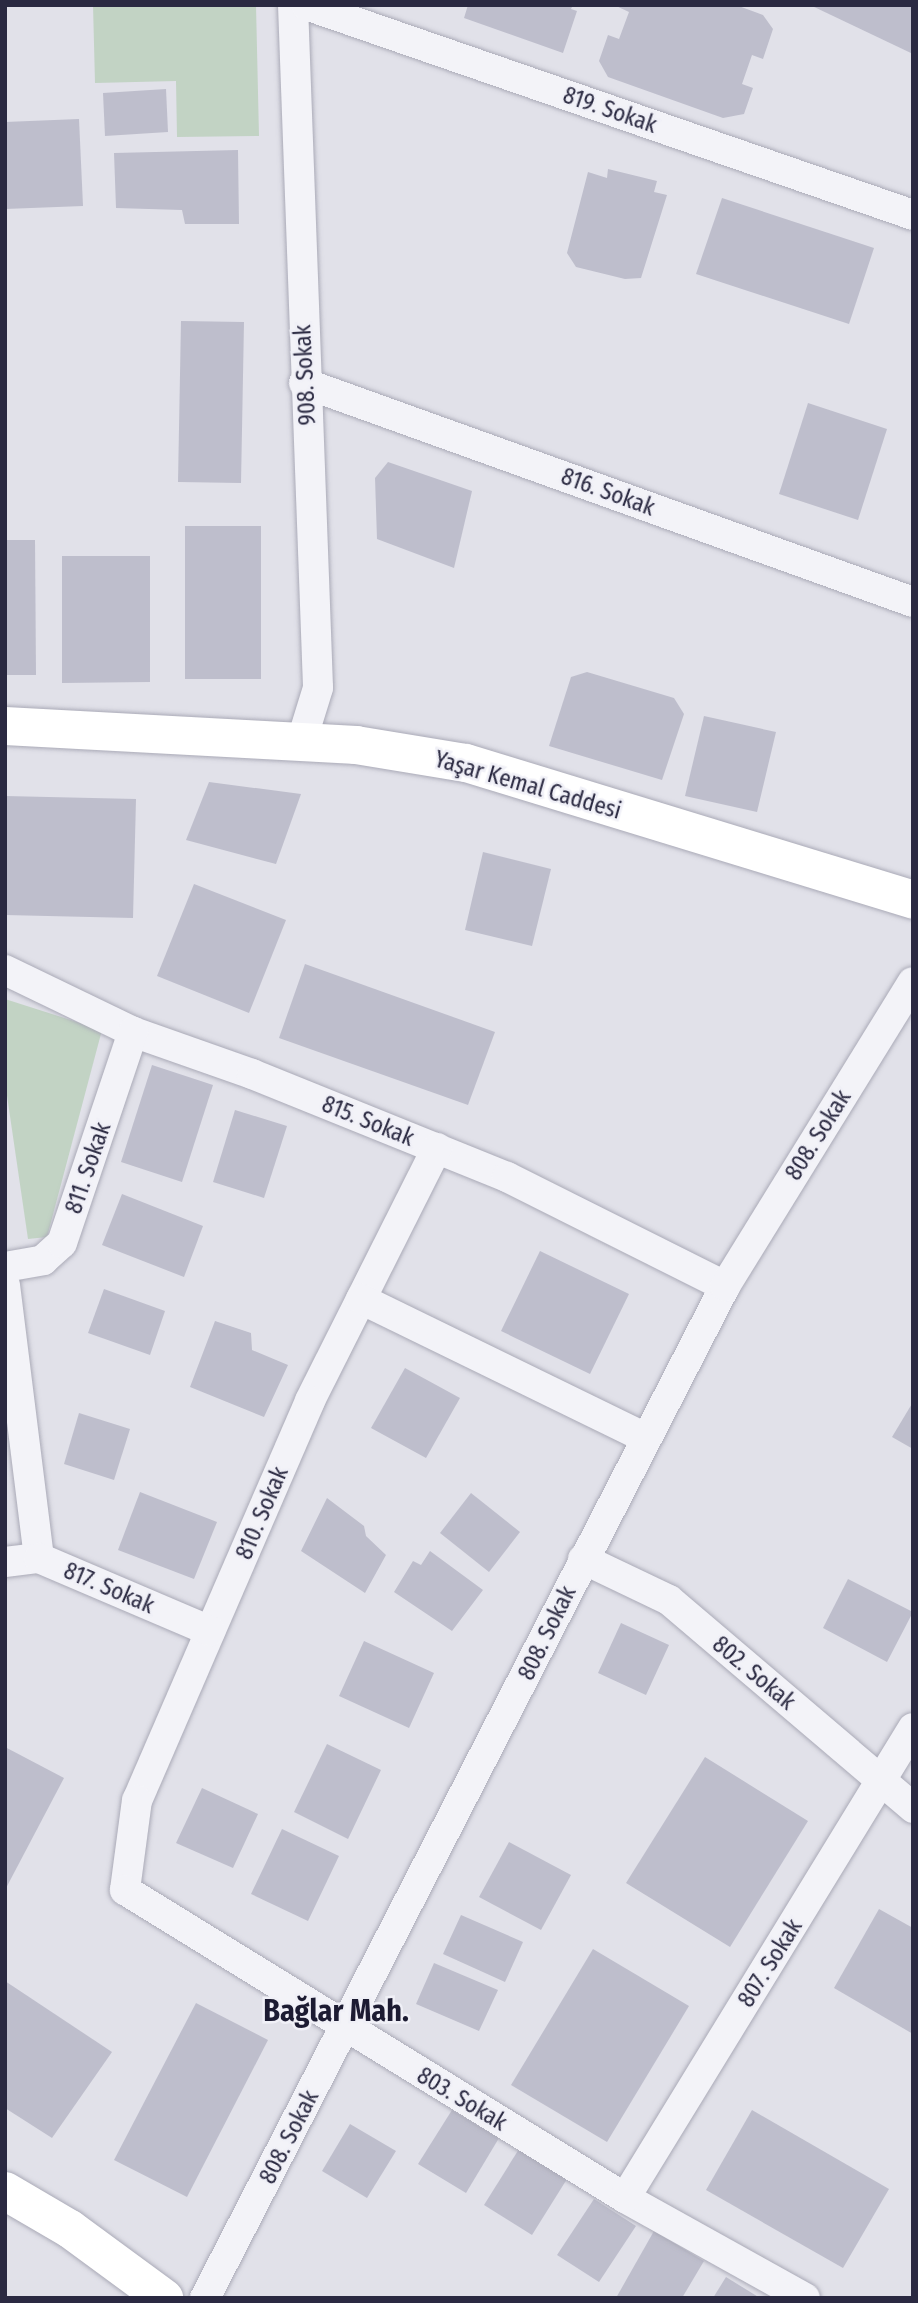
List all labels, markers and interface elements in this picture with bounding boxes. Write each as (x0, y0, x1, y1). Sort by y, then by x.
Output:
street label: 819. Sokak (560, 81, 660, 139)
street label: 908. Sokak (289, 324, 321, 426)
street label: 816. Sokak (557, 462, 659, 522)
street label: Yaşar Kemal Caddesi (431, 745, 625, 825)
street label: 808. Sokak (780, 1085, 856, 1185)
street label: 815. Sokak (318, 1090, 418, 1152)
street label: 811. Sokak (60, 1119, 116, 1217)
street label: 810. Sokak (230, 1462, 294, 1564)
street label: 817. Sokak (60, 1557, 158, 1619)
street label: 808. Sokak (512, 1582, 582, 1684)
street label: 802. Sokak (707, 1630, 801, 1716)
street label: 807. Sokak (732, 1914, 808, 2012)
district label: Bağlar Mah. (263, 1993, 409, 2029)
street label: 803. Sokak (412, 2061, 512, 2137)
street label: 808. Sokak (254, 2086, 324, 2188)

